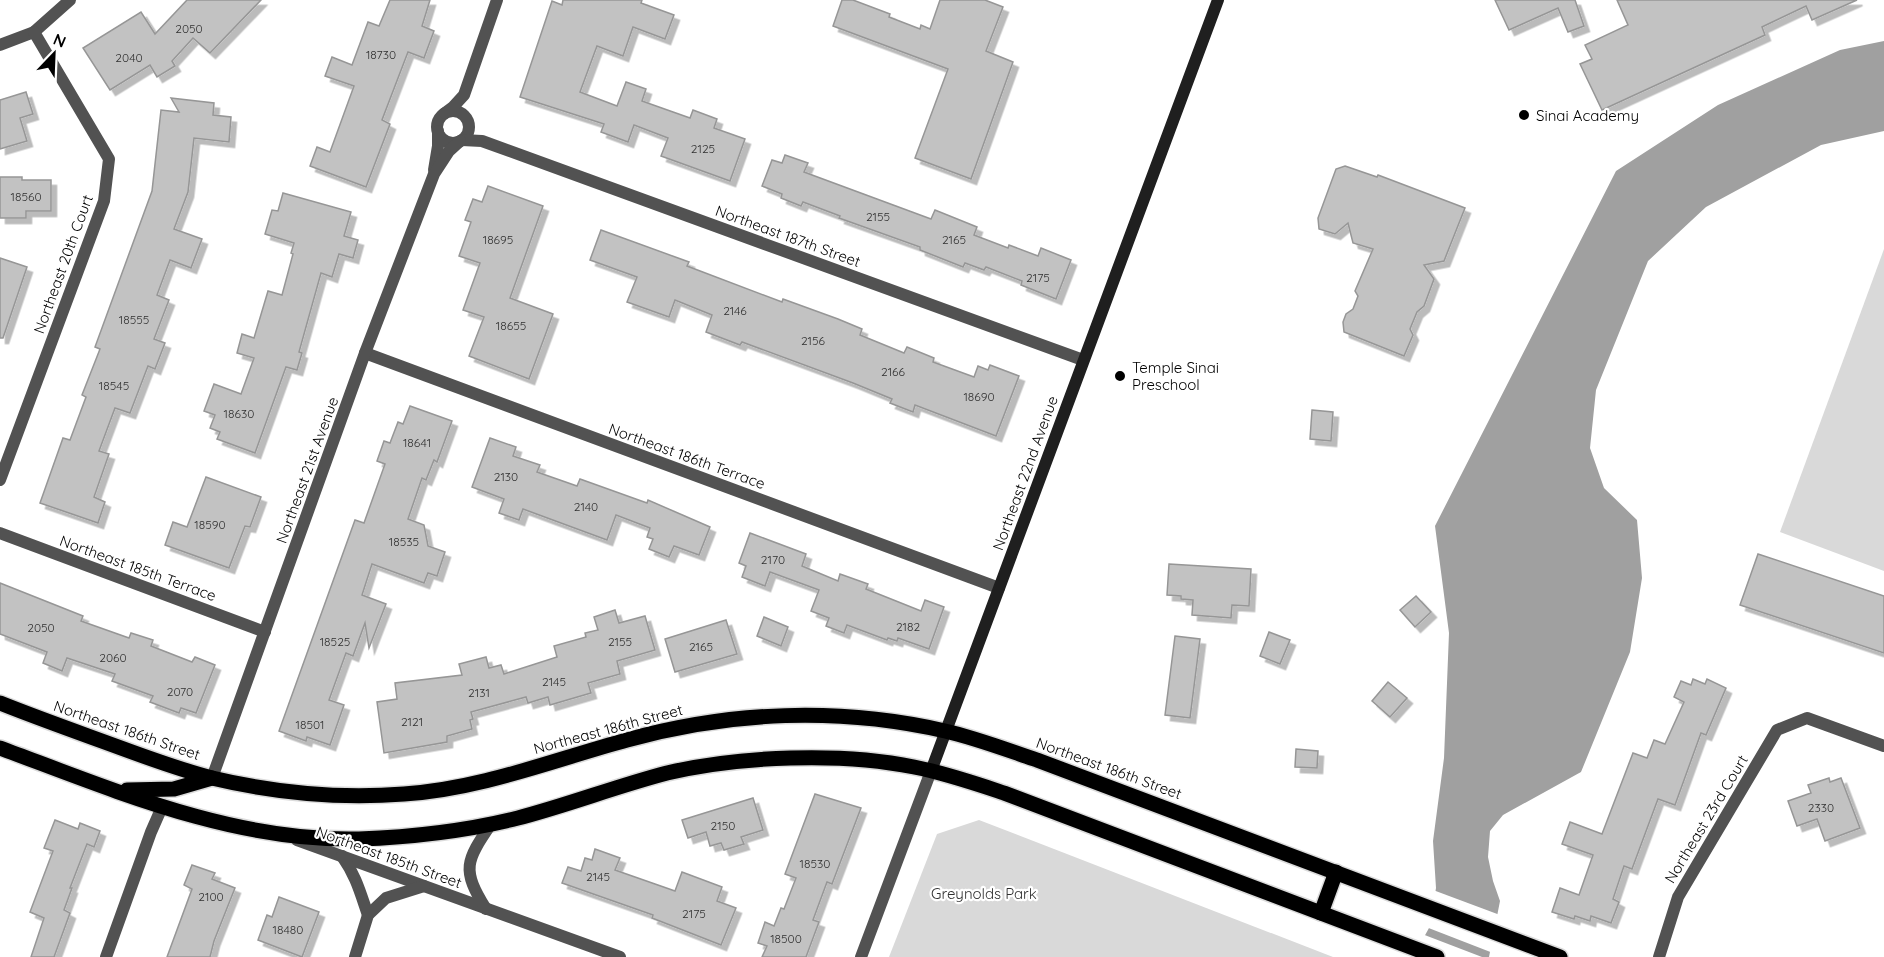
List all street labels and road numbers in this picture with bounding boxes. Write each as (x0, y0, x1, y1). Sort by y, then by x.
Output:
street label: Northeast 20th Court (29, 192, 97, 336)
street label: Northeast 187th Street (713, 201, 863, 271)
street label: Northeast 22nd Avenue (988, 393, 1062, 553)
street label: Northeast 21st Avenue (272, 394, 342, 546)
street label: Northeast 186th Terrace (606, 419, 768, 493)
street label: Northeast 185th Terrace (57, 531, 219, 605)
street label: Northeast 186th Street (51, 696, 203, 764)
street label: Northeast 186th Street (531, 700, 685, 758)
street label: Northeast 186th Street (1034, 733, 1184, 803)
street label: Northeast 23rd Court (1660, 751, 1752, 887)
street label: Northeast 185th Street (314, 822, 464, 892)

